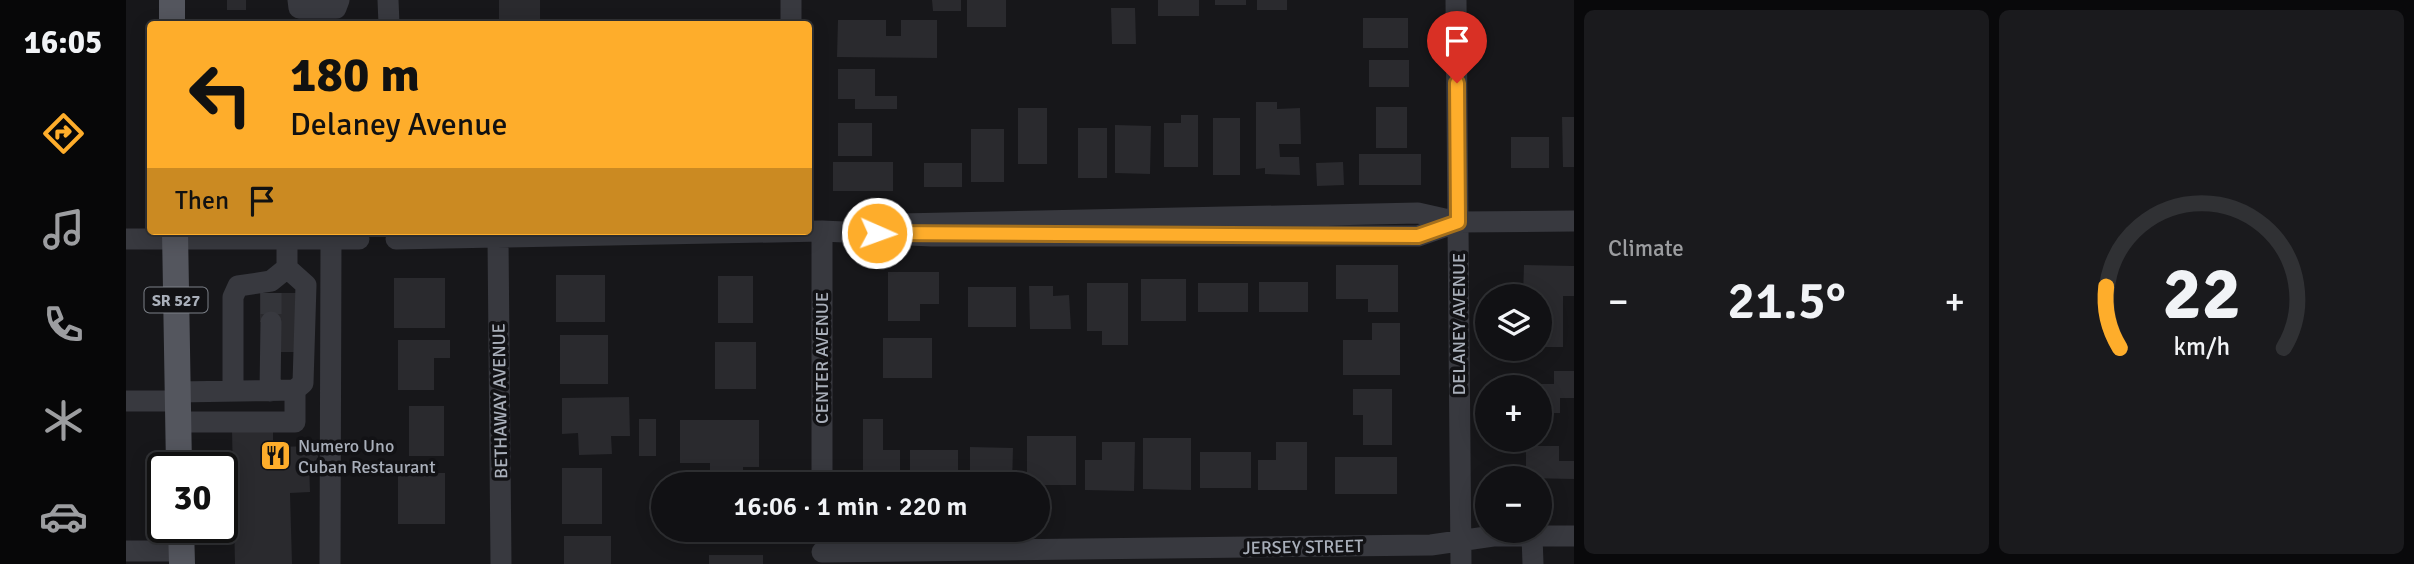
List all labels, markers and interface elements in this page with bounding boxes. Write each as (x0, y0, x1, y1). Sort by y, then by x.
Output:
pin (1427, 11, 1487, 83)
icon: arrive (1438, 22, 1476, 60)
text: 16:05 (24, 23, 102, 62)
text: 180 m (290, 45, 420, 105)
icon: left (175, 49, 266, 140)
text: Delaney Avenue (290, 105, 508, 144)
icon: directions (39, 109, 88, 158)
icon: arrive (243, 182, 281, 220)
text: Then (175, 185, 229, 217)
position arrow (840, 196, 914, 270)
icon: music (39, 205, 88, 254)
text: Climate (1608, 234, 1684, 263)
text: 22 (2162, 250, 2241, 339)
street label: DELANEY AVENUE (1448, 253, 1470, 395)
text: 21.5° (1727, 269, 1846, 333)
text: − (1608, 278, 1629, 325)
text: + (1944, 278, 1965, 325)
map controls (1475, 284, 1552, 543)
button: layers (1475, 284, 1552, 361)
road number: SR 527 (145, 288, 208, 312)
street label: CENTER AVENUE (811, 292, 833, 424)
icon: phone (39, 300, 88, 349)
street label: BETHAWAY AVENUE (488, 323, 512, 479)
text: km/h (2173, 331, 2230, 362)
button: + (1475, 375, 1552, 452)
icon: climate (39, 396, 88, 445)
place label: Numero Uno Cuban Restaurant (298, 435, 436, 478)
restaurant icon: Numero Uno Cuban Restaurant (258, 439, 292, 473)
speed limit sign: 30 (147, 452, 238, 543)
button: − (1475, 466, 1552, 543)
text: 16:06 · 1 min · 220 m (734, 491, 967, 523)
icon: car (39, 492, 88, 541)
street label: JERSEY STREET (1242, 535, 1364, 559)

